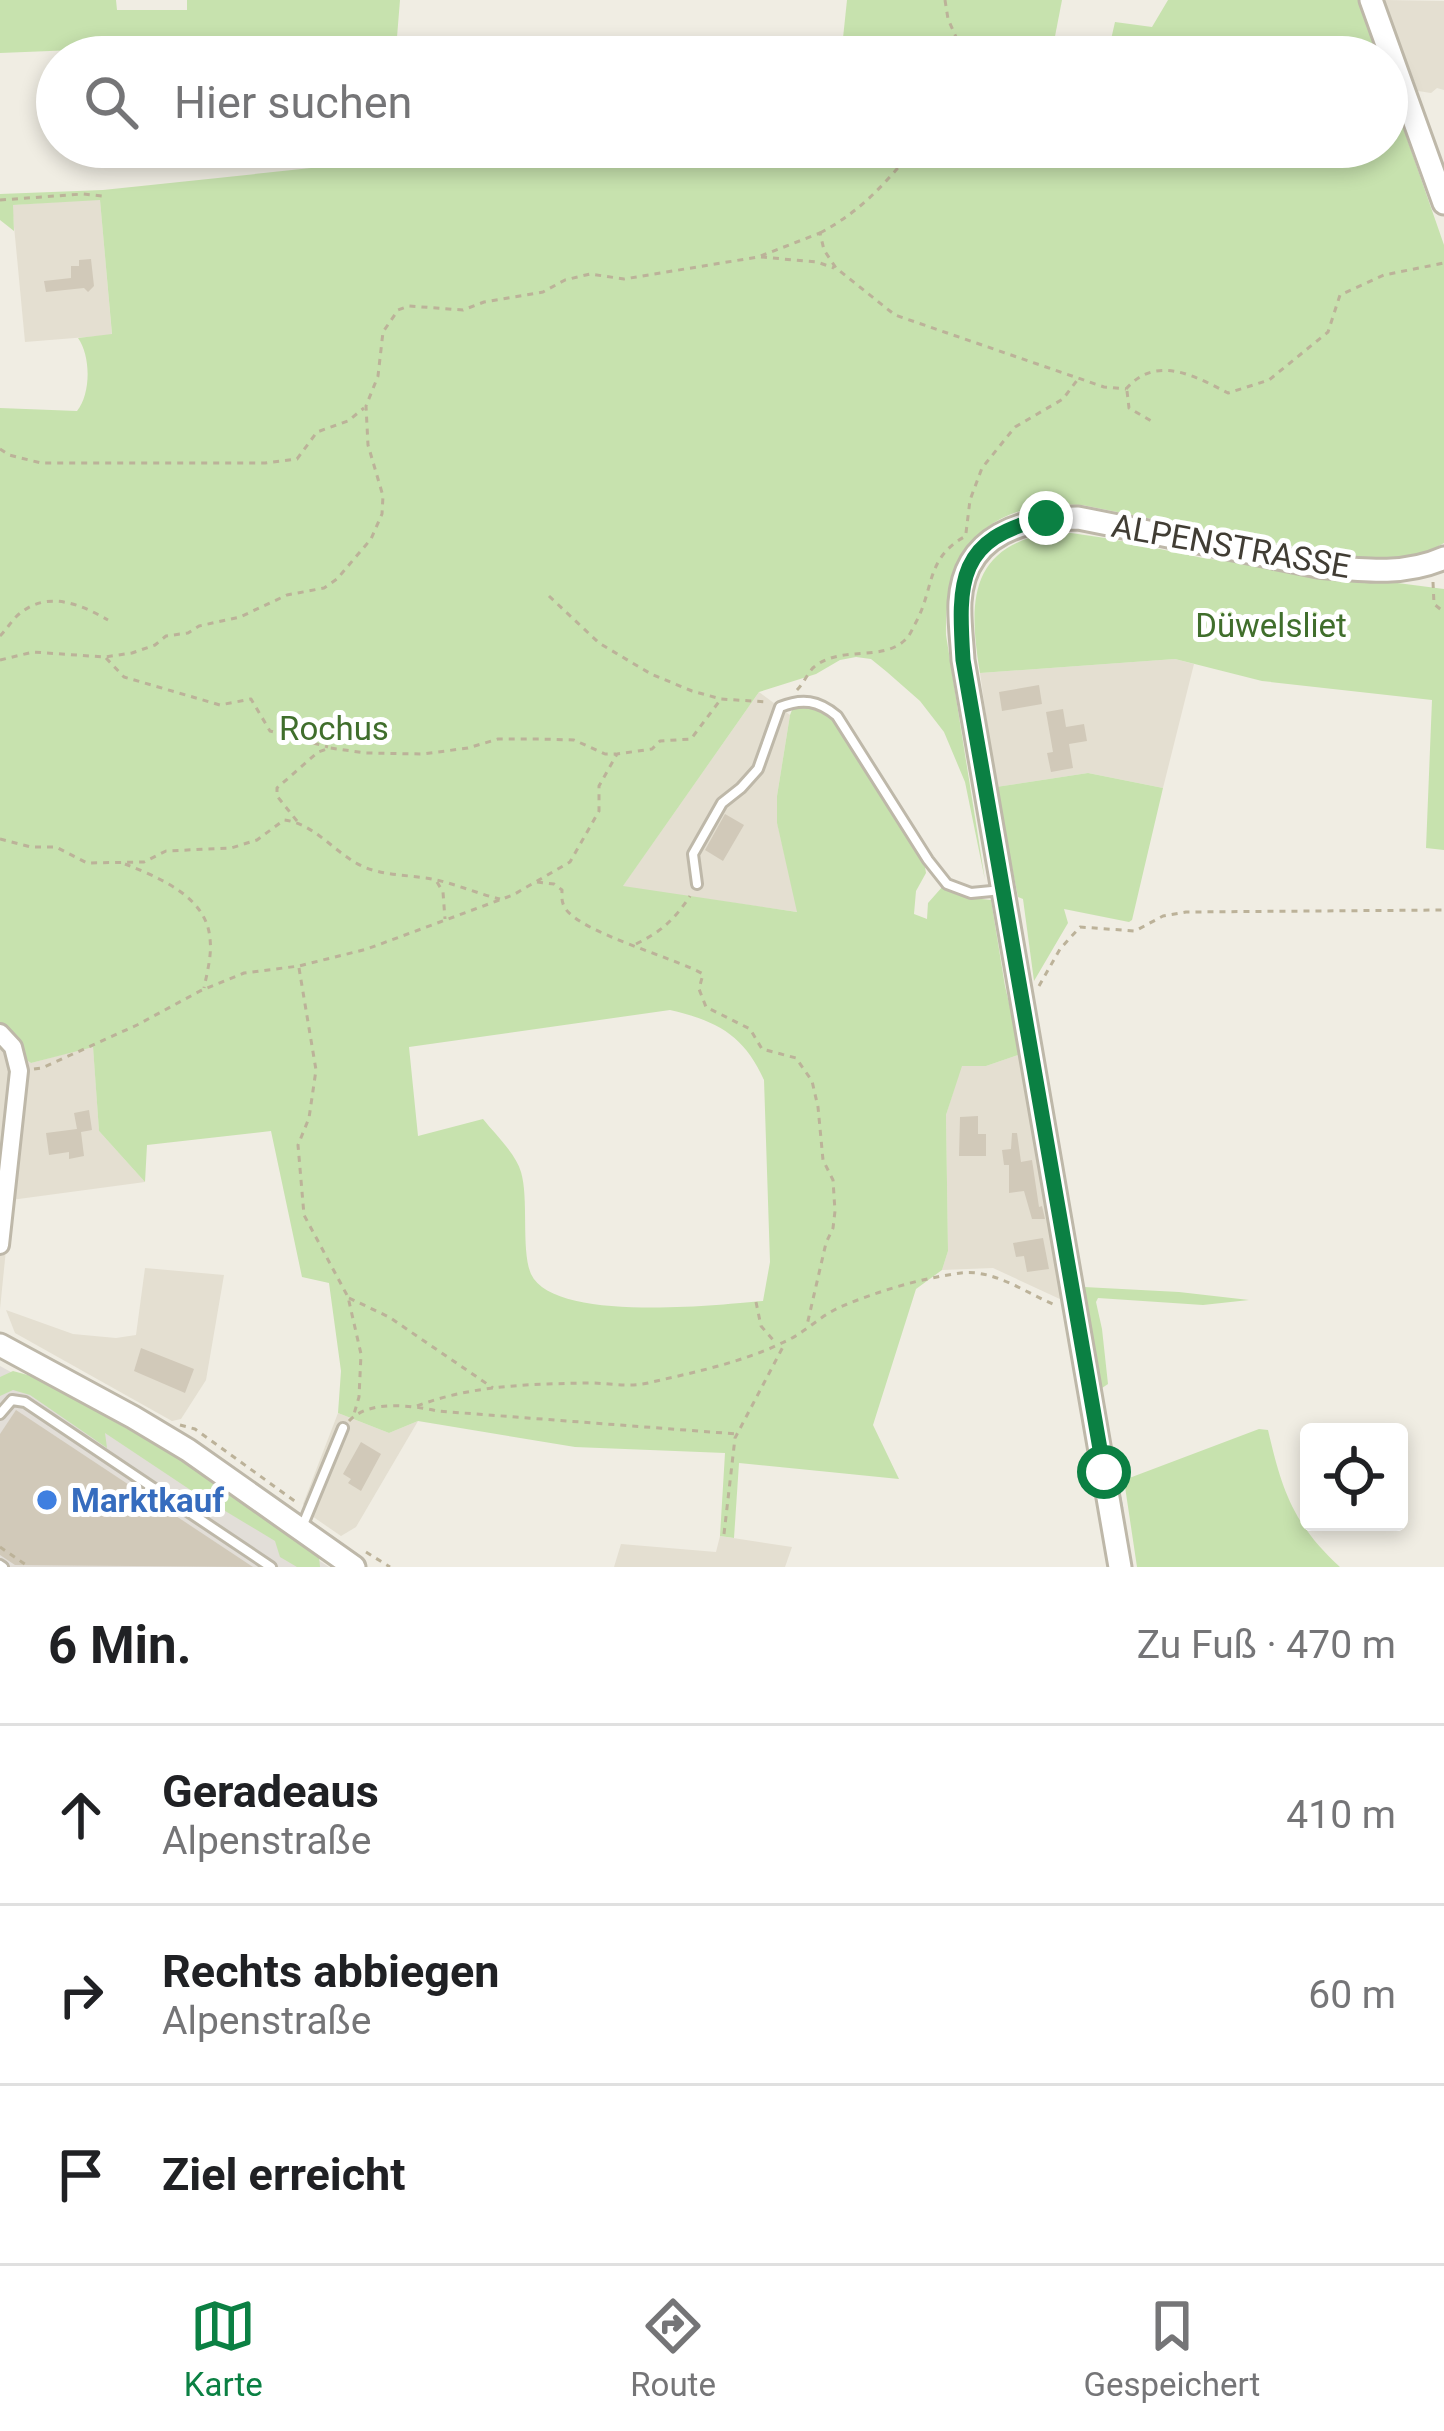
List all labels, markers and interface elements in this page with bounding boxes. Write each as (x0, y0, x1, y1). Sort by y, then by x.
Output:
search box (36, 36, 1408, 168)
icon: search (78, 69, 144, 135)
text: Hier suchen (174, 76, 412, 129)
route end (1019, 491, 1073, 545)
street label: ALPENSTRASSE (1109, 506, 1353, 586)
park label: Düwelsliet (1195, 606, 1347, 645)
park label: Rochus (279, 709, 389, 748)
map controls (1300, 1423, 1408, 1531)
button: locate (1300, 1423, 1408, 1531)
route start (1077, 1445, 1131, 1499)
place label: Marktkauf (71, 1481, 224, 1520)
marker: Marktkauf (34, 1487, 60, 1513)
text: 6 Min. (48, 1616, 191, 1675)
text: Zu Fuß · 470 m (1137, 1622, 1396, 1668)
text: Geradeaus (162, 1765, 379, 1818)
icon: ahead (48, 1782, 114, 1848)
text: 410 m (1286, 1792, 1396, 1838)
text: Alpenstraße (162, 1818, 371, 1864)
text: Rechts abbiegen (162, 1945, 499, 1998)
icon: right (48, 1962, 114, 2028)
text: 60 m (1308, 1972, 1396, 2018)
text: Alpenstraße (162, 1998, 371, 2044)
icon: arrive (48, 2142, 114, 2208)
text: Ziel erreicht (162, 2148, 406, 2201)
tab: Karte (184, 2293, 263, 2404)
tab: Route (630, 2293, 716, 2404)
tab: Gespeichert (1083, 2293, 1260, 2404)

